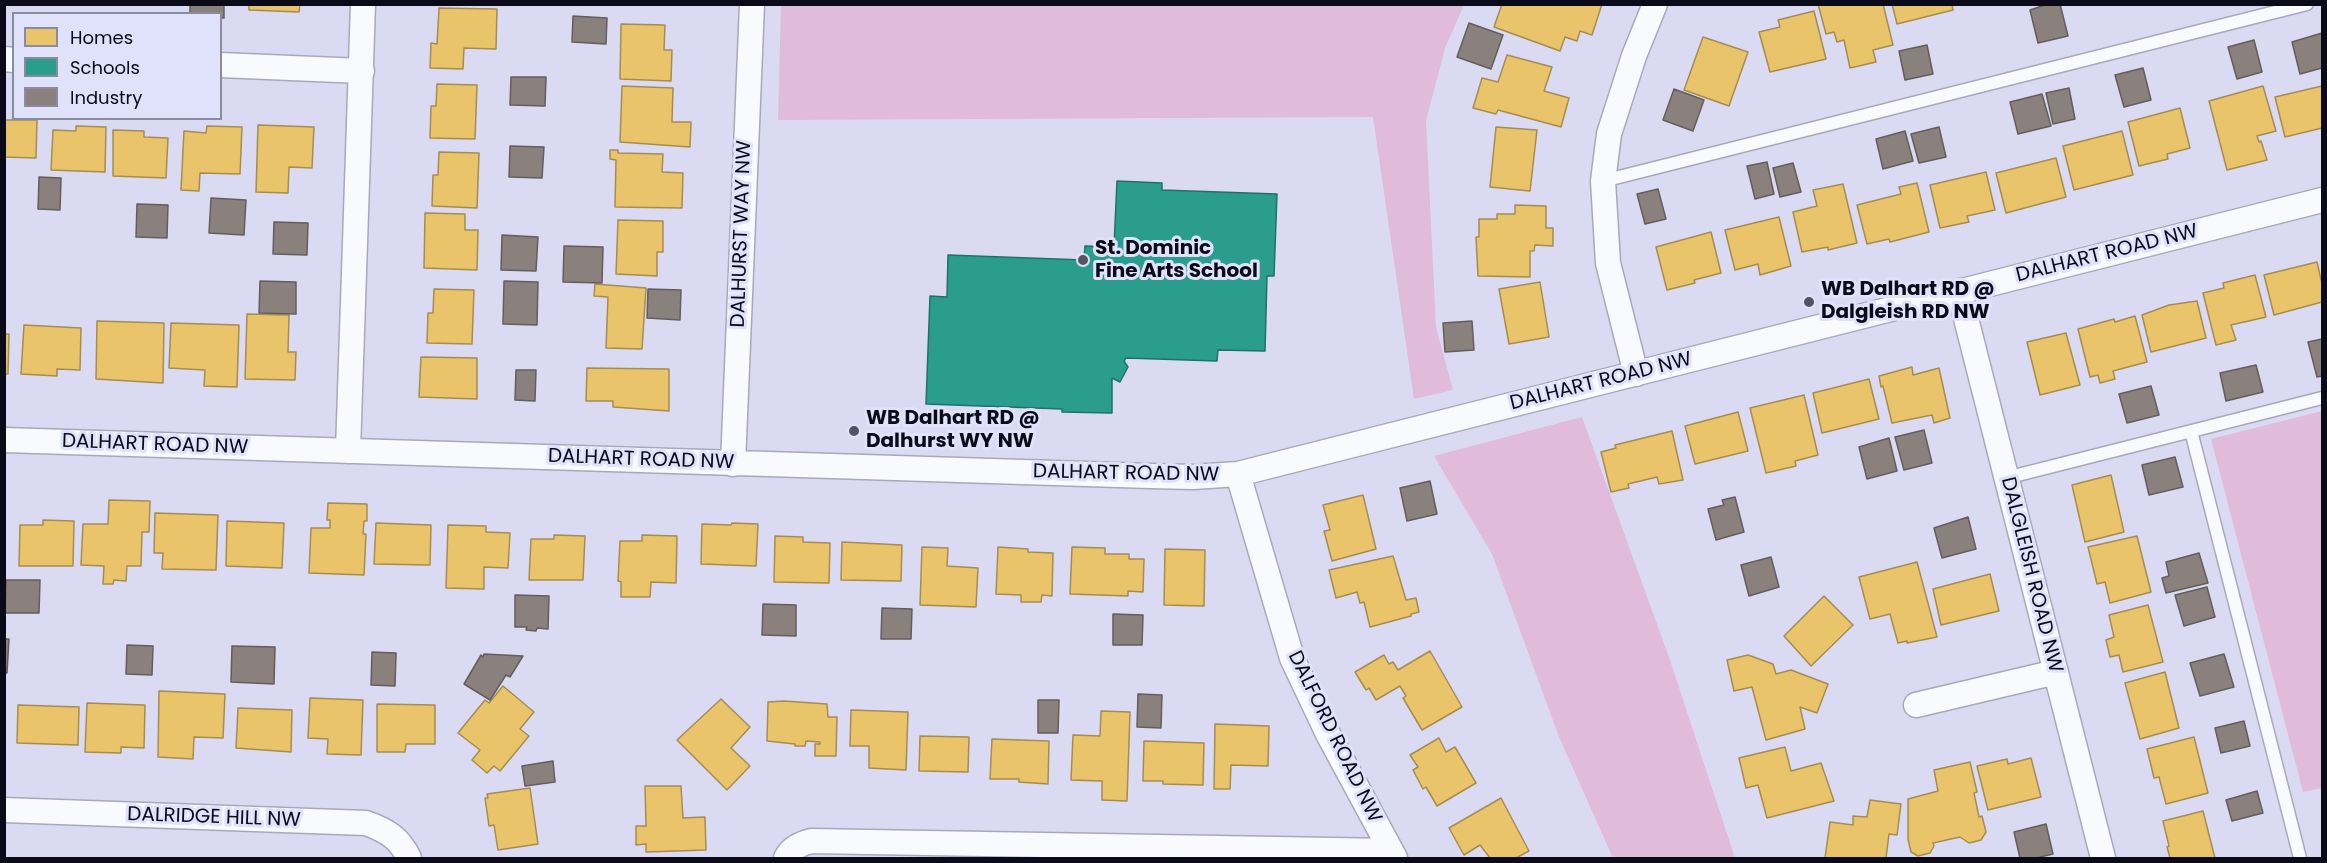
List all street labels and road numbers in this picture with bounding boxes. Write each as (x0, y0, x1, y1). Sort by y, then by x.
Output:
street label: DALHURST WAY NW (727, 140, 757, 328)
street label: DALHART ROAD NW (2014, 220, 2200, 288)
street label: DALHART ROAD NW (1508, 348, 1694, 416)
street label: DALHART ROAD NW (61, 430, 249, 460)
street label: DALHART ROAD NW (547, 445, 735, 475)
street label: DALHART ROAD NW (1033, 460, 1219, 488)
street label: DALGLEISH ROAD NW (1995, 475, 2067, 675)
street label: DALFORD ROAD NW (1282, 647, 1386, 827)
street label: DALRIDGE HILL NW (127, 803, 301, 833)

